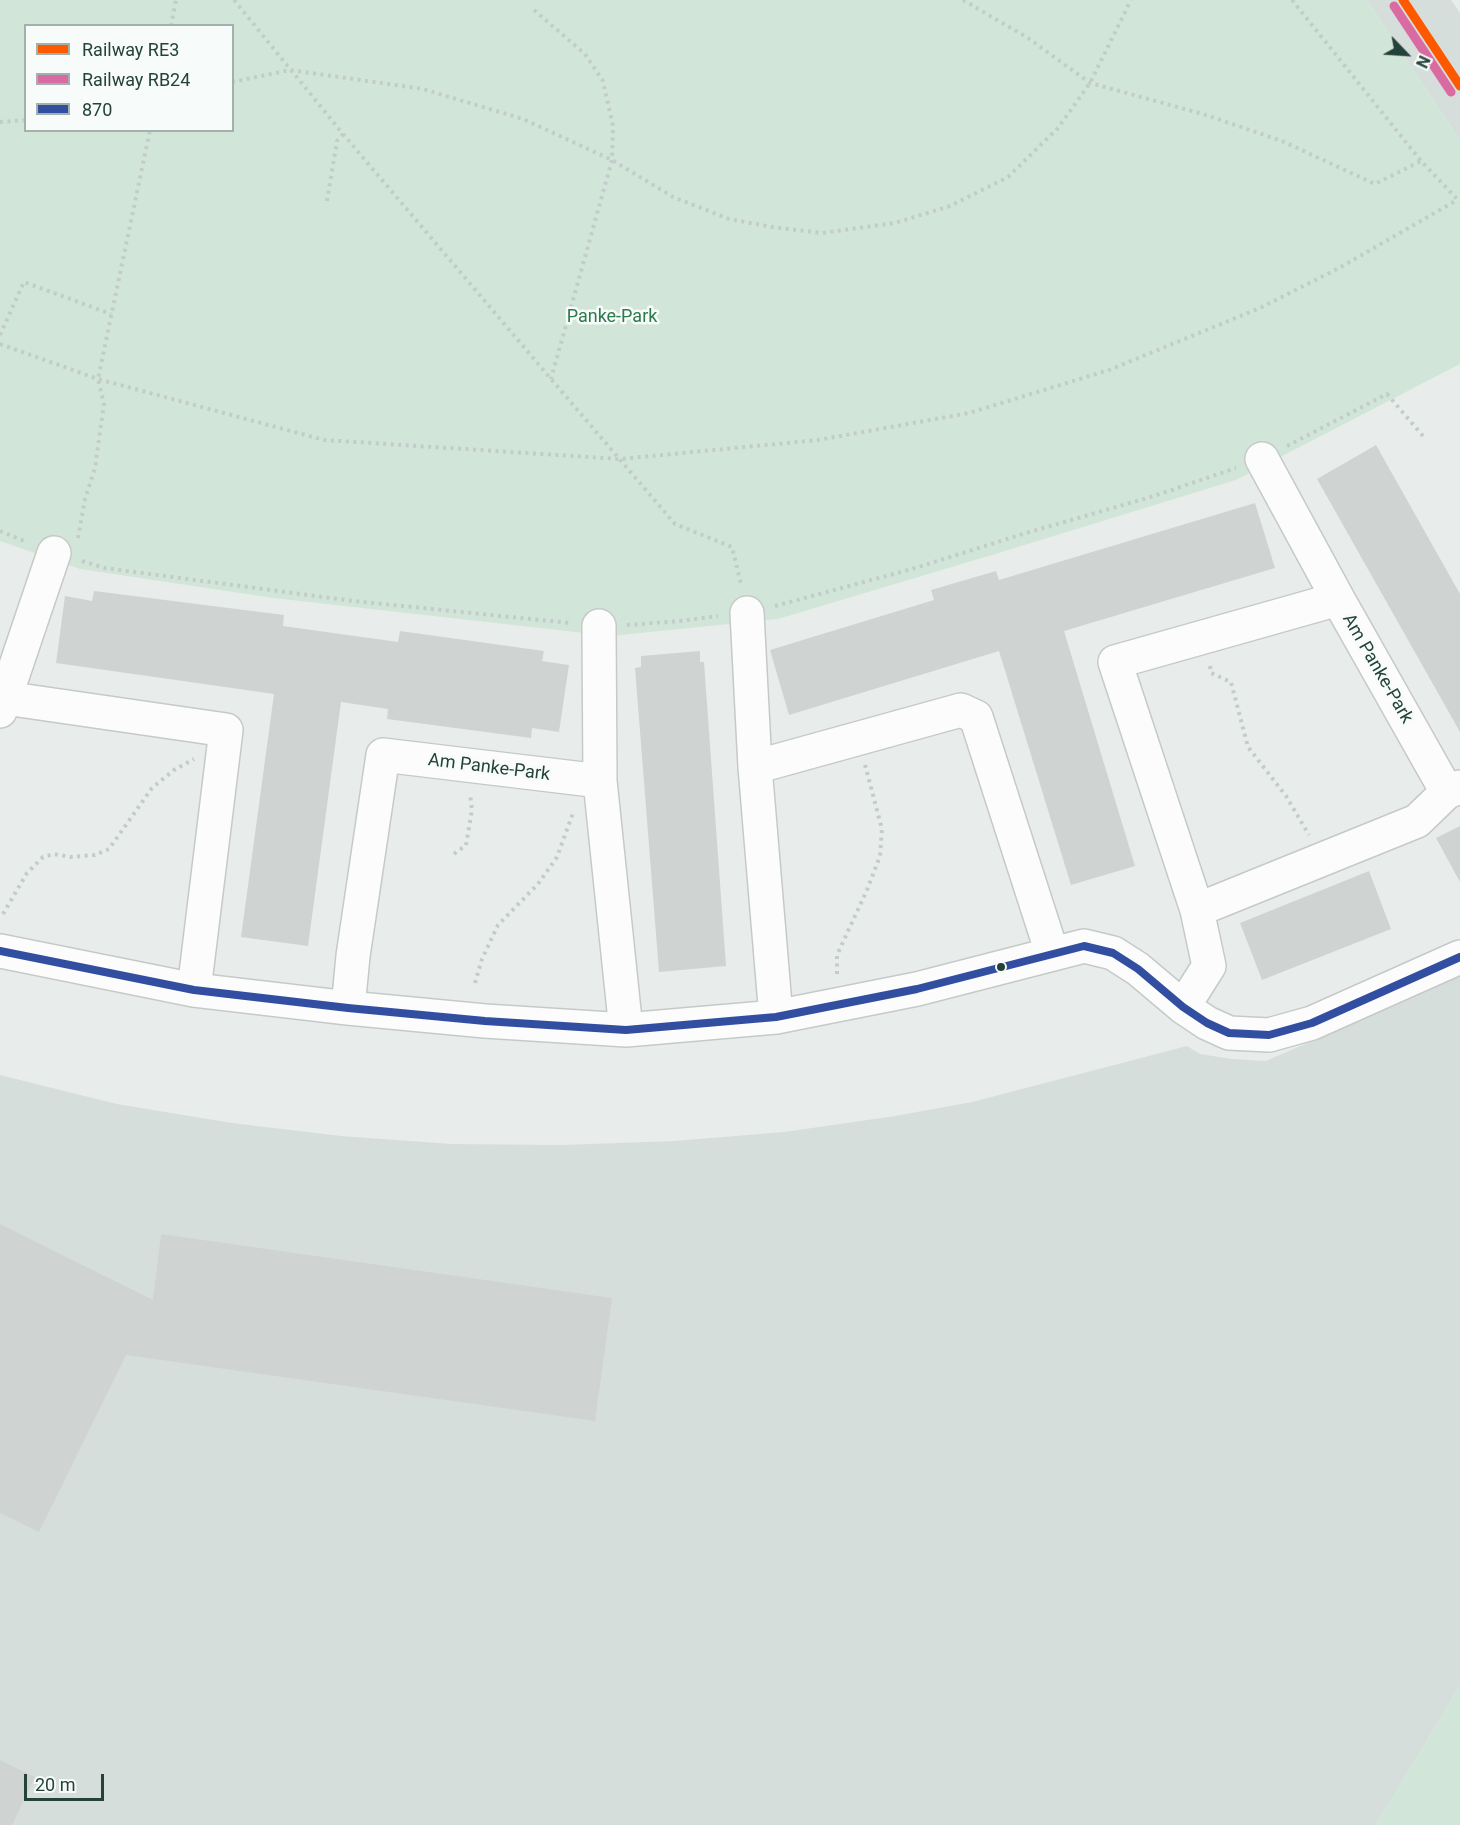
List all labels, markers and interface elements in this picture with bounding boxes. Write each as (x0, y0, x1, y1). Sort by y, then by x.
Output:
legend (24, 24, 234, 132)
north arrow (1376, 24, 1436, 84)
text: Railway RE3 (82, 39, 179, 60)
text: N (1412, 53, 1434, 71)
text: Railway RB24 (82, 69, 190, 90)
text: 870 (82, 99, 112, 120)
park label: Panke-Park (567, 306, 657, 328)
street label: Am Panke-Park (1337, 610, 1417, 728)
street label: Am Panke-Park (427, 750, 551, 786)
unlabelled marker (995, 961, 1007, 973)
scale bar (27, 1762, 106, 1800)
text: 20 m (35, 1774, 75, 1795)

